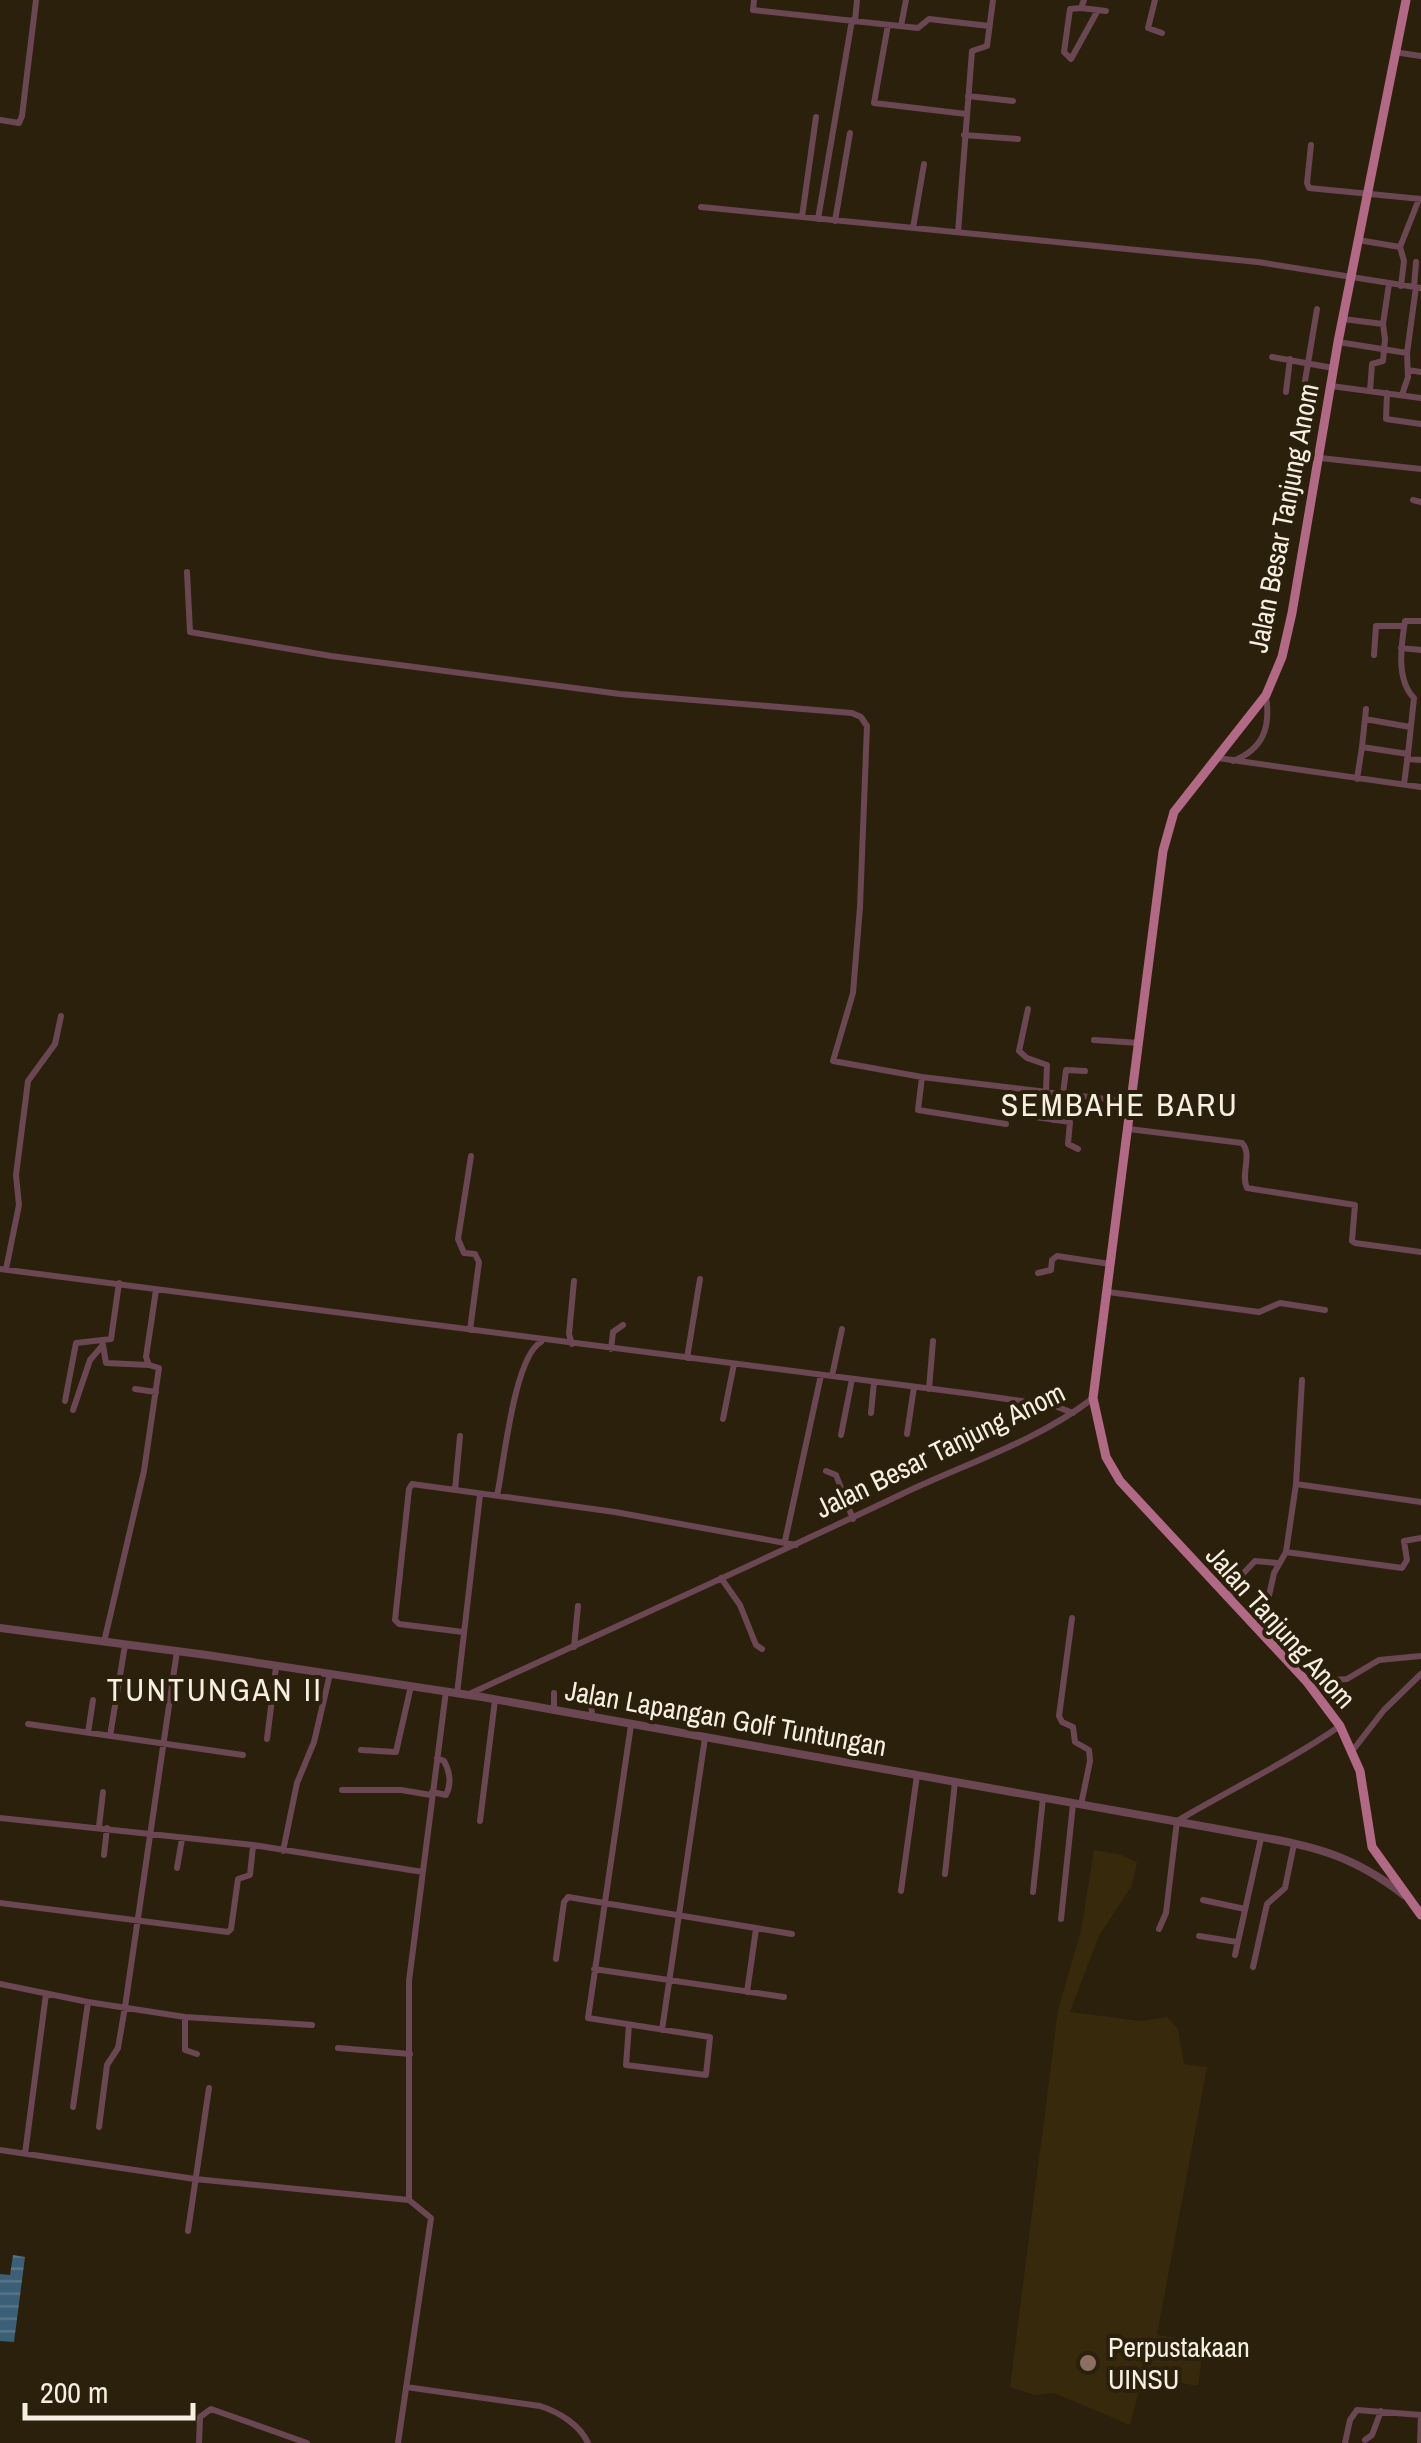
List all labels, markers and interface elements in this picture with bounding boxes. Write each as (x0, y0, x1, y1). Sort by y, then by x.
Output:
street label: Jalan Besar Tanjung Anom (1238, 380, 1328, 656)
district label: SEMBAHE BARU (1001, 1083, 1239, 1126)
street label: Jalan Besar Tanjung Anom (809, 1373, 1071, 1527)
street label: Jalan Tanjung Anom (1198, 1537, 1364, 1717)
district label: TUNTUNGAN II (107, 1668, 323, 1711)
street label: Jalan Lapangan Golf Tuntungan (562, 1671, 890, 1765)
place label: Perpustakaan UINSU (1108, 2328, 1250, 2398)
marker: Perpustakaan UINSU (1077, 2352, 1099, 2374)
scale bar (25, 2358, 192, 2420)
text: 200 m (40, 2372, 108, 2412)

